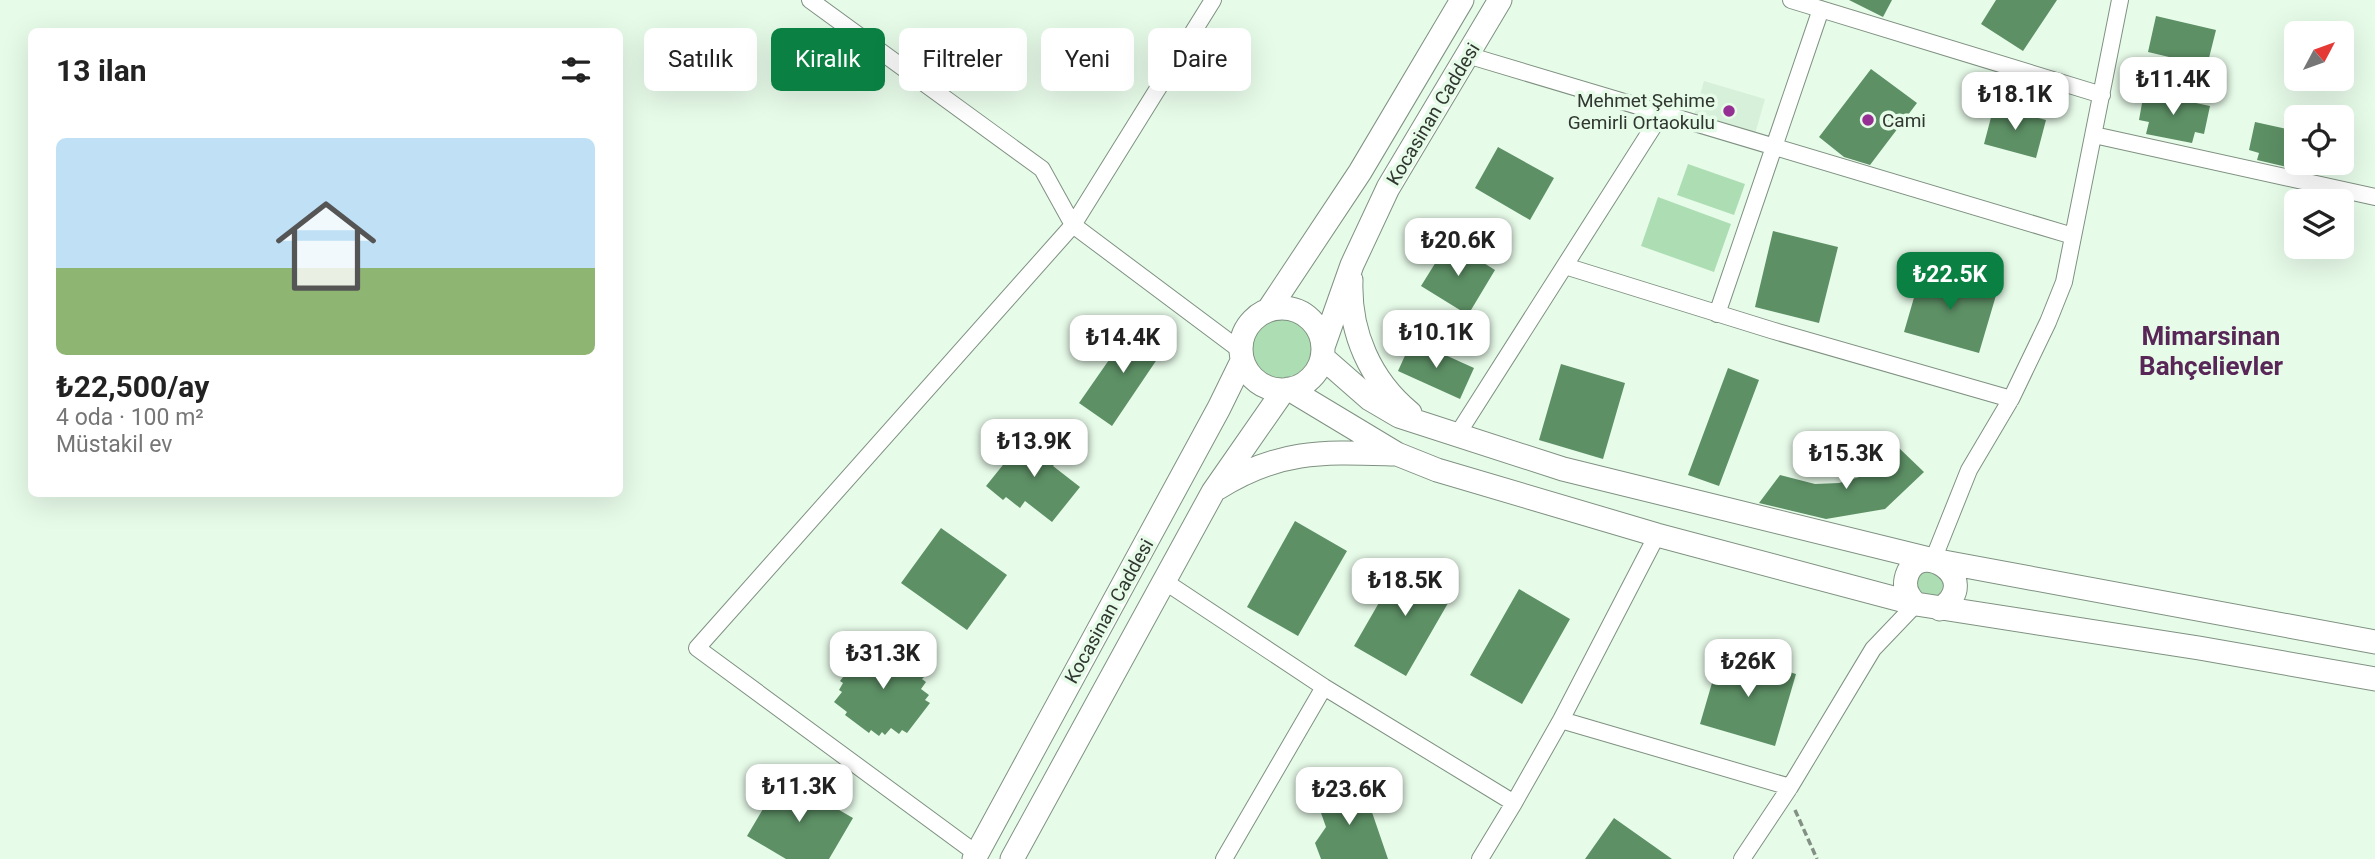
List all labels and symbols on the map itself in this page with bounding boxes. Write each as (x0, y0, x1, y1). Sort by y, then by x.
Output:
north arrow (2284, 21, 2354, 91)
street label: Kocasinan Caddesi (1381, 39, 1485, 189)
pin: ₺11.4K (2116, 58, 2230, 117)
pin: ₺18.1K (1958, 72, 2072, 132)
place label: Mehmet Şehime Gemirli Ortaokulu (1568, 89, 1715, 134)
marker: Mehmet Şehime Gemirli Ortaokulu (1721, 103, 1737, 119)
place label: Cami (1882, 109, 1926, 132)
marker: Cami (1860, 112, 1876, 128)
pin: ₺20.6K (1401, 218, 1515, 278)
pin: ₺22.5K (1893, 252, 2007, 312)
pin: ₺10.1K (1379, 310, 1493, 370)
pin: ₺14.4K (1066, 316, 1180, 375)
district label: Mimarsinan Bahçelievler (2139, 321, 2283, 381)
pin: ₺13.9K (977, 420, 1091, 479)
pin: ₺15.3K (1789, 432, 1903, 491)
street label: Kocasinan Caddesi (1060, 535, 1158, 687)
pin: ₺18.5K (1348, 558, 1462, 618)
pin: ₺31.3K (826, 632, 940, 691)
pin: ₺26K (1707, 640, 1789, 699)
pin: ₺11.3K (742, 764, 856, 824)
pin: ₺23.6K (1292, 768, 1406, 827)

